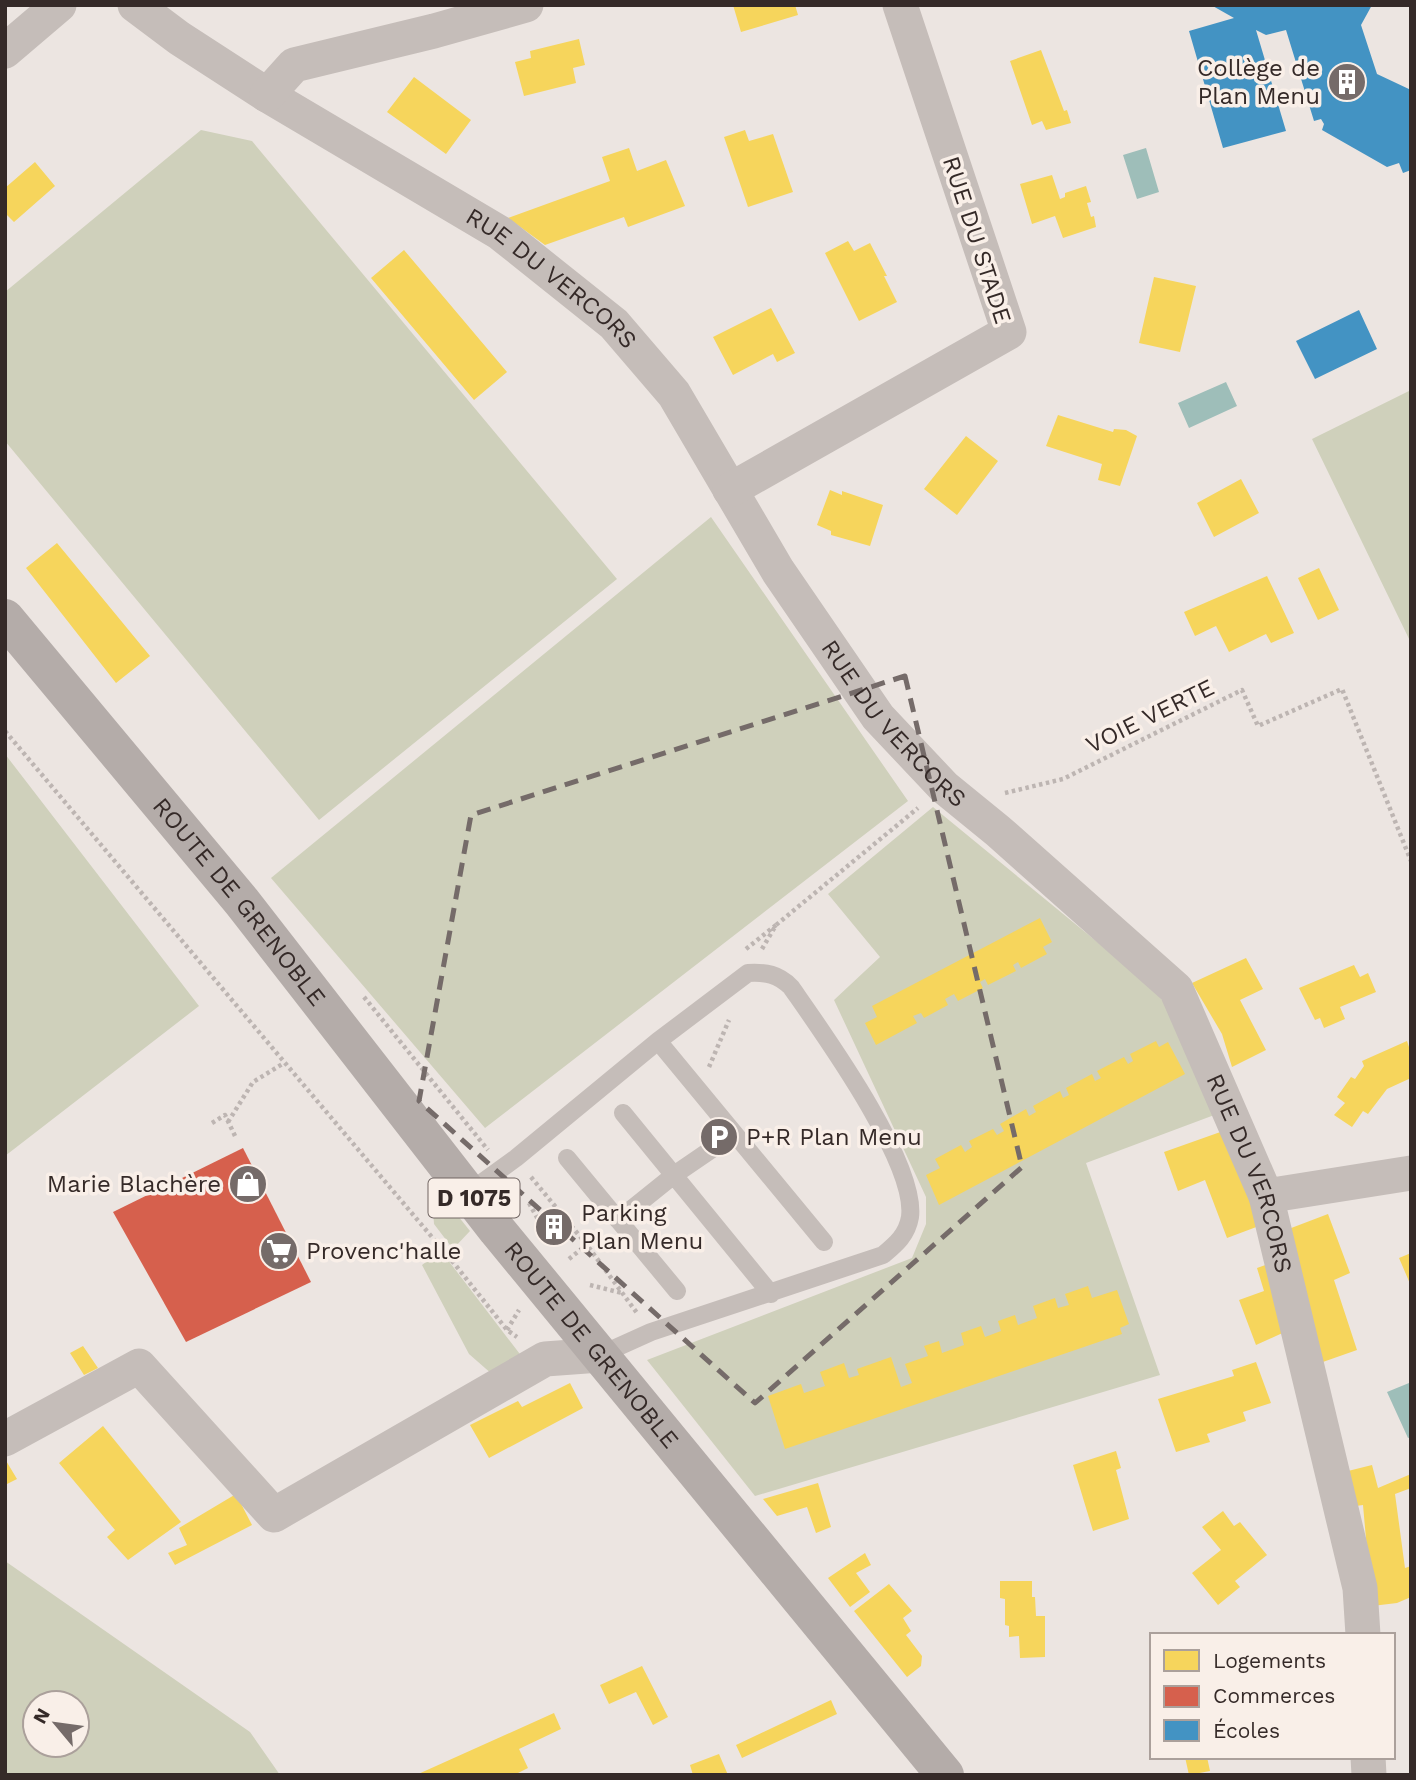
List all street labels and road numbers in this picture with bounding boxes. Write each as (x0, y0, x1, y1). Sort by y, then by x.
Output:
street label: RUE DU STADE (937, 153, 1017, 327)
street label: RUE DU VERCORS (461, 202, 643, 354)
street label: RUE DU VERCORS (815, 635, 972, 813)
street label: VOIE VERTE (1081, 673, 1219, 759)
street label: ROUTE DE GRENOBLE (147, 792, 331, 1011)
street label: RUE DU VERCORS (1201, 1069, 1298, 1276)
road number: D 1075 (428, 1178, 520, 1218)
street label: ROUTE DE GRENOBLE (498, 1236, 685, 1454)

